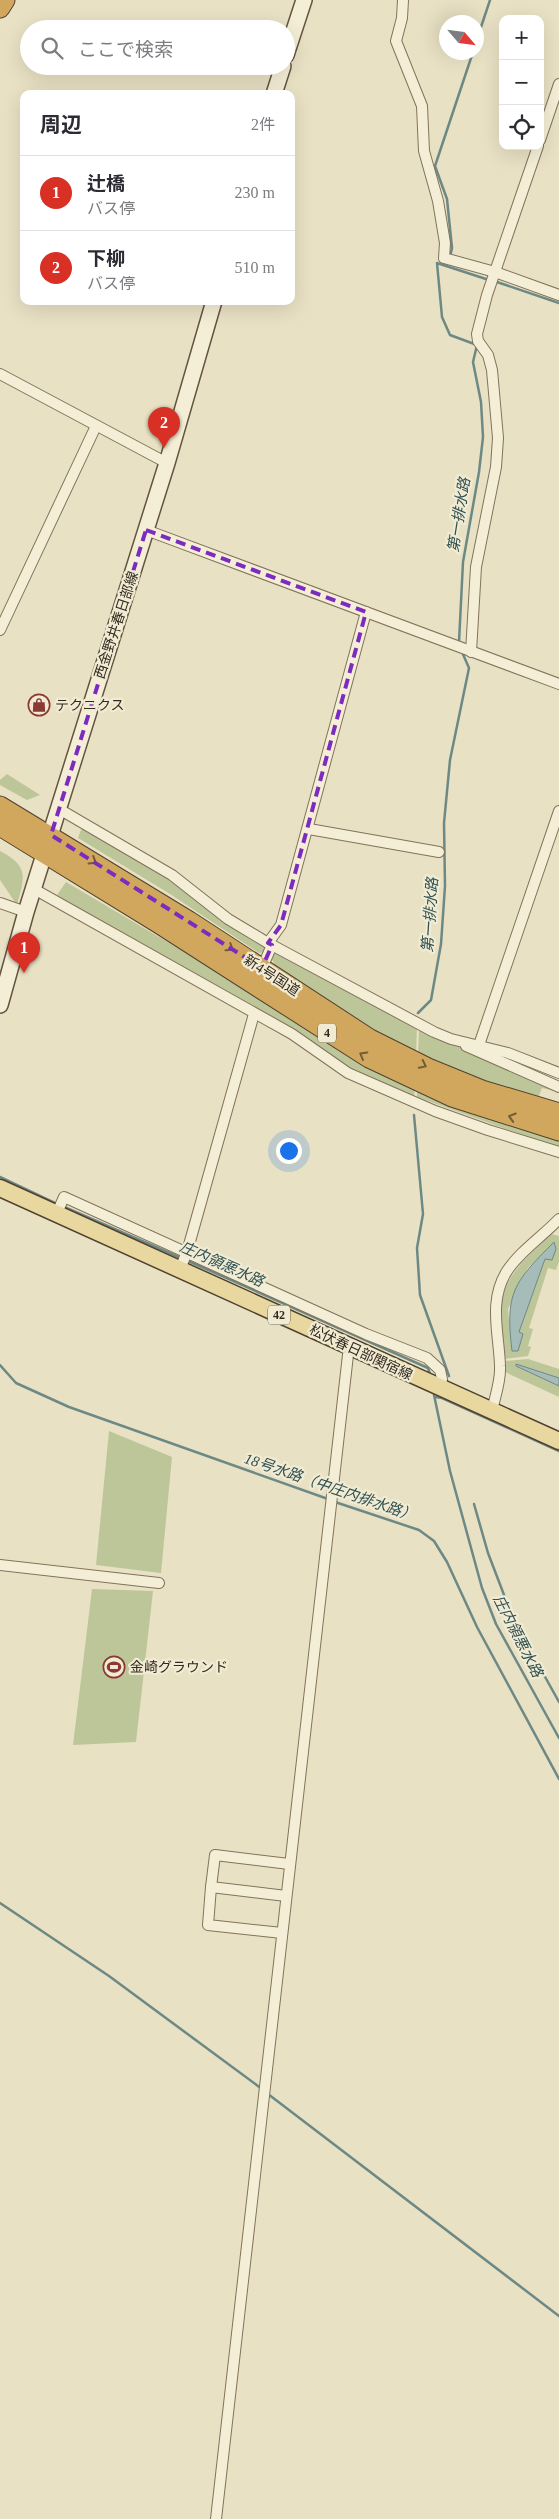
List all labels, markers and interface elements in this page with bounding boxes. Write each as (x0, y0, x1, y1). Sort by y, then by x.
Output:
north arrow (439, 15, 484, 60)
map controls (499, 15, 544, 150)
button: + (499, 15, 544, 60)
search box (20, 20, 295, 75)
icon: search (38, 34, 66, 62)
text: ここで検索 (78, 39, 173, 60)
button: − (499, 60, 544, 105)
button: locate (499, 105, 544, 150)
text: 周辺 (40, 113, 82, 137)
text: 2件 (251, 116, 275, 133)
text: 辻橋 (87, 173, 125, 194)
text: 1 (52, 184, 60, 201)
text: 230 m (235, 184, 275, 201)
text: バス停 (87, 200, 135, 217)
text: 下柳 (87, 248, 125, 269)
text: 2 (52, 259, 60, 276)
text: 510 m (235, 259, 275, 276)
text: バス停 (87, 275, 135, 292)
pin: 2 (148, 407, 180, 448)
water label: 第一排水路 (445, 475, 473, 553)
street label: 西金野井春日部線 (91, 569, 141, 681)
shop icon: テクニクス (27, 693, 51, 717)
place label: テクニクス (55, 698, 125, 713)
one-way arrow (87, 855, 96, 864)
water label: 第一排水路 (419, 875, 441, 953)
pin: 1 (8, 932, 40, 973)
one-way arrow (224, 942, 234, 951)
street label: 新4号国道 (241, 952, 302, 999)
road number: 4 (318, 1024, 336, 1042)
one-way arrow (359, 1051, 368, 1061)
one-way arrow (418, 1059, 427, 1070)
one-way arrow (509, 1113, 517, 1123)
your location (276, 1138, 302, 1164)
water label: 庄内領悪水路 (178, 1238, 268, 1290)
road number: 42 (268, 1306, 290, 1324)
street label: 松伏春日部関宿線 (307, 1321, 415, 1383)
water label: 18号水路（中庄内排水路） (242, 1450, 418, 1524)
water label: 庄内領悪水路 (490, 1592, 546, 1682)
sports icon: 金崎グラウンド (102, 1655, 126, 1679)
place label: 金崎グラウンド (130, 1660, 228, 1675)

